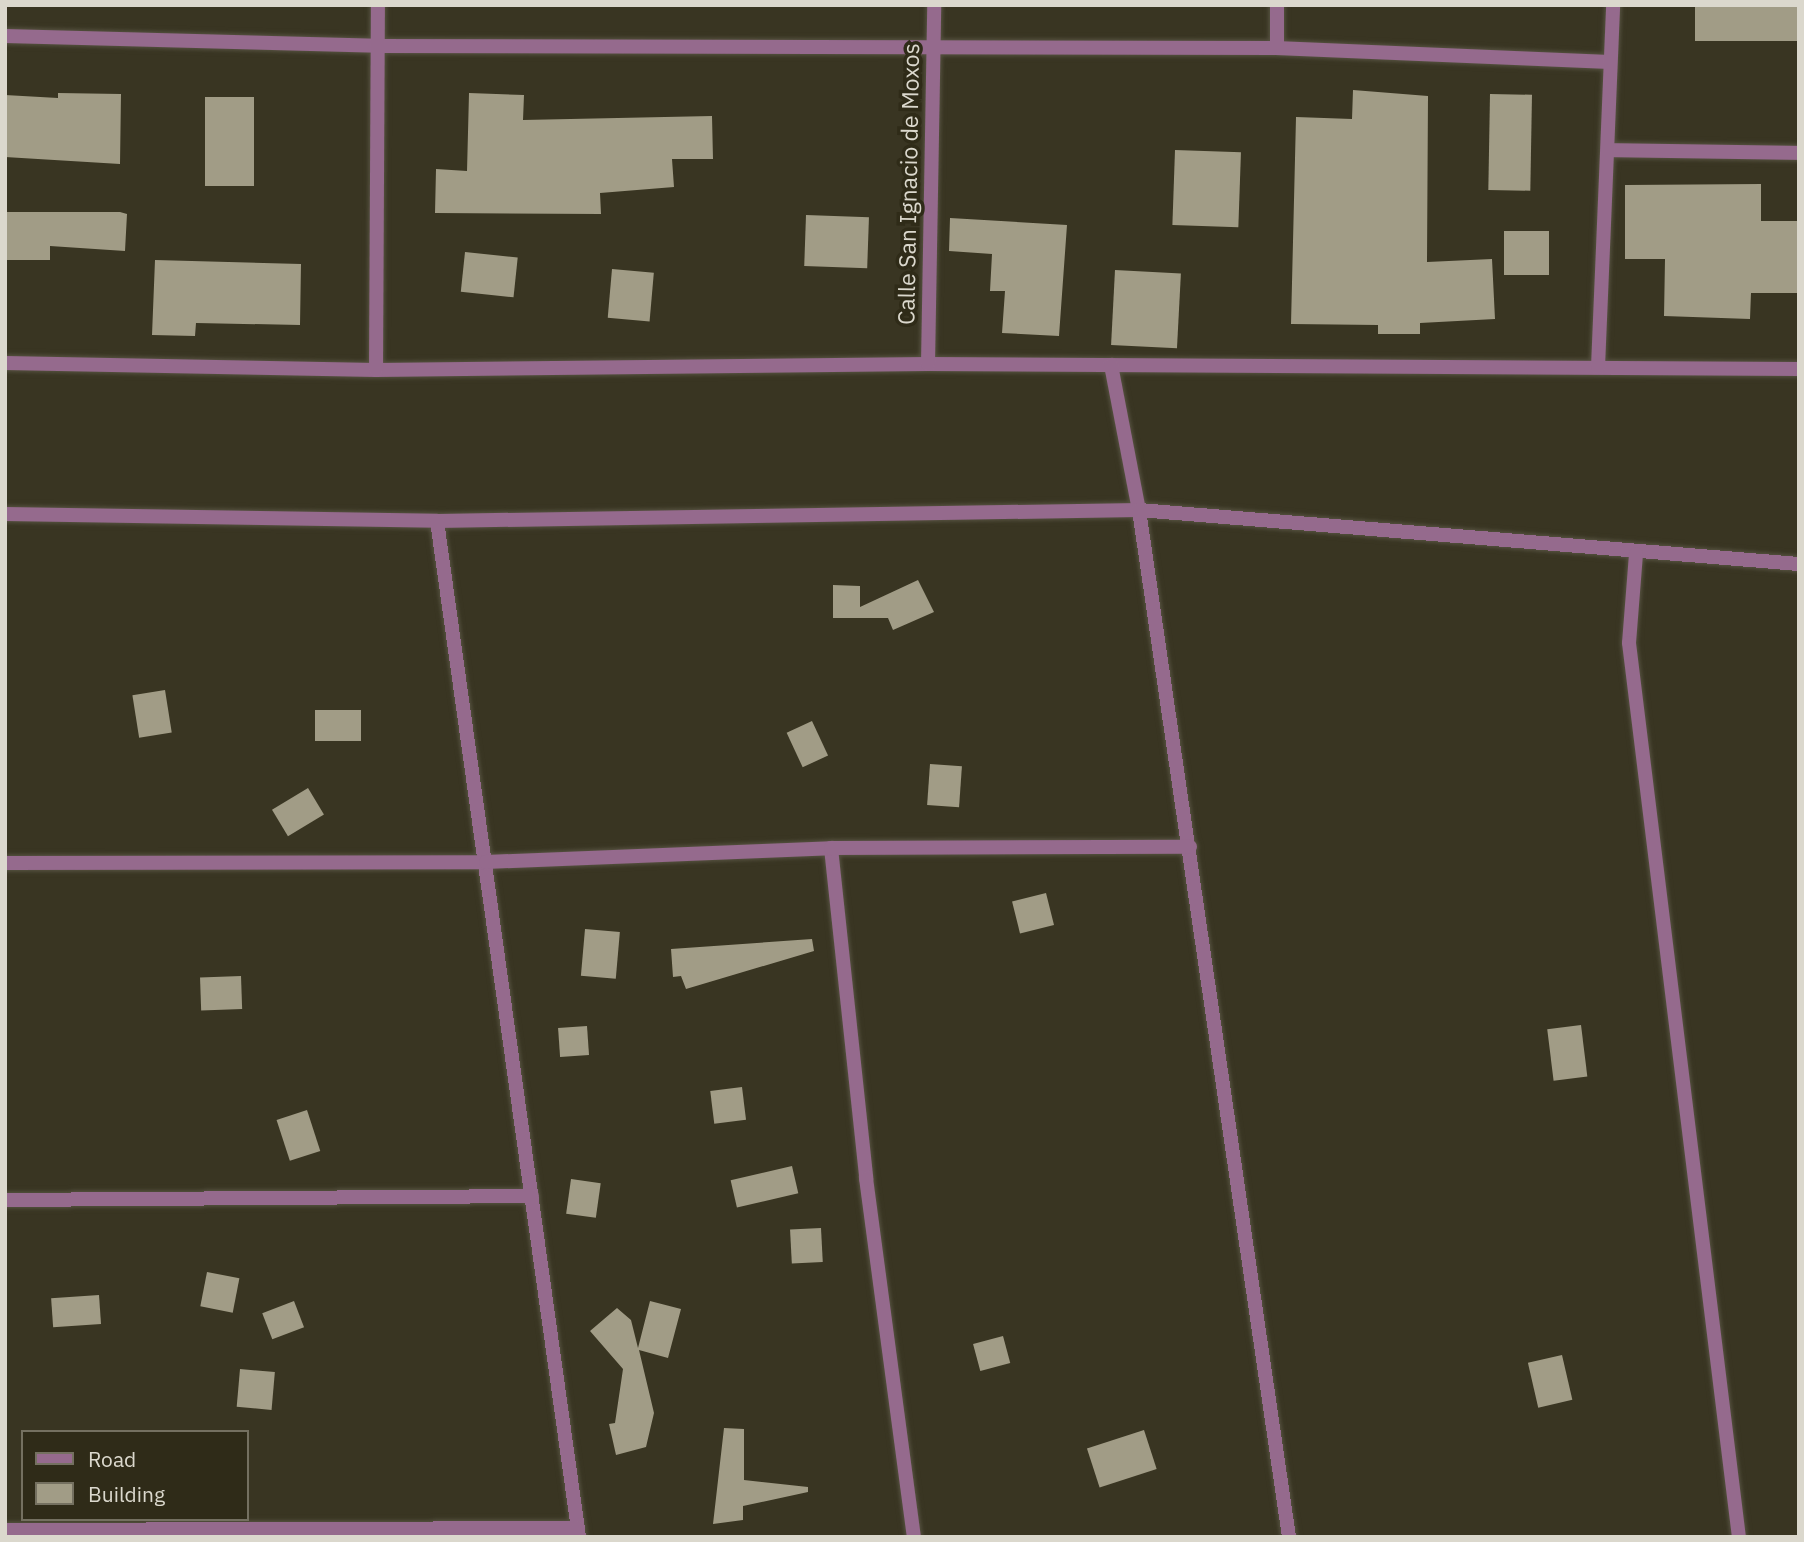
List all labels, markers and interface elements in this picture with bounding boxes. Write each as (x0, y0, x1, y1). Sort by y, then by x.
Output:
street label: Calle San Ignacio de Moxos (892, 43, 924, 325)
legend (21, 1430, 248, 1521)
text: Road (88, 1445, 136, 1473)
text: Building (88, 1480, 165, 1508)

